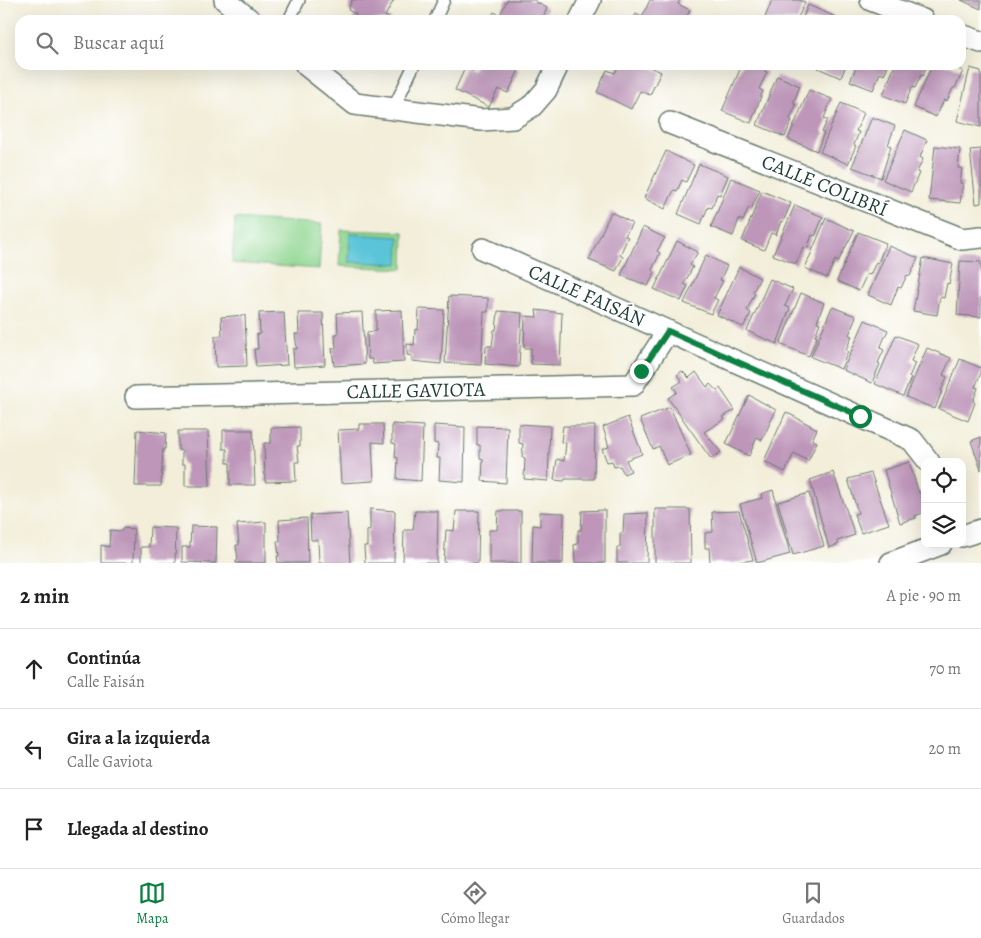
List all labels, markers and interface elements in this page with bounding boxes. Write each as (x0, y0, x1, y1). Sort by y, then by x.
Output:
search box (15, 15, 966, 70)
icon: search (33, 29, 61, 57)
text: Buscar aquí (73, 30, 164, 56)
street label: CALLE COLIBRÍ (758, 148, 892, 223)
street label: CALLE FAISÁN (524, 258, 649, 333)
route end (630, 360, 653, 383)
street label: CALLE GAVIOTA (346, 376, 486, 405)
route start (849, 405, 872, 428)
map controls (921, 458, 966, 548)
button: locate (921, 458, 966, 503)
button: layers (921, 503, 966, 548)
text: 2 min (20, 582, 69, 610)
text: A pie · 90 m (887, 585, 961, 607)
text: Continúa (67, 645, 141, 671)
icon: ahead (20, 655, 48, 683)
text: 70 m (929, 658, 961, 680)
text: Calle Faisán (67, 671, 145, 693)
text: Gira a la izquierda (67, 725, 210, 751)
icon: left (20, 735, 48, 763)
text: 20 m (928, 738, 961, 760)
text: Calle Gaviota (67, 751, 153, 773)
icon: arrive (20, 815, 48, 843)
text: Llegada al destino (67, 816, 209, 842)
tab: Mapa (136, 879, 168, 928)
tab: Cómo llegar (441, 879, 510, 928)
tab: Guardados (782, 879, 845, 928)

